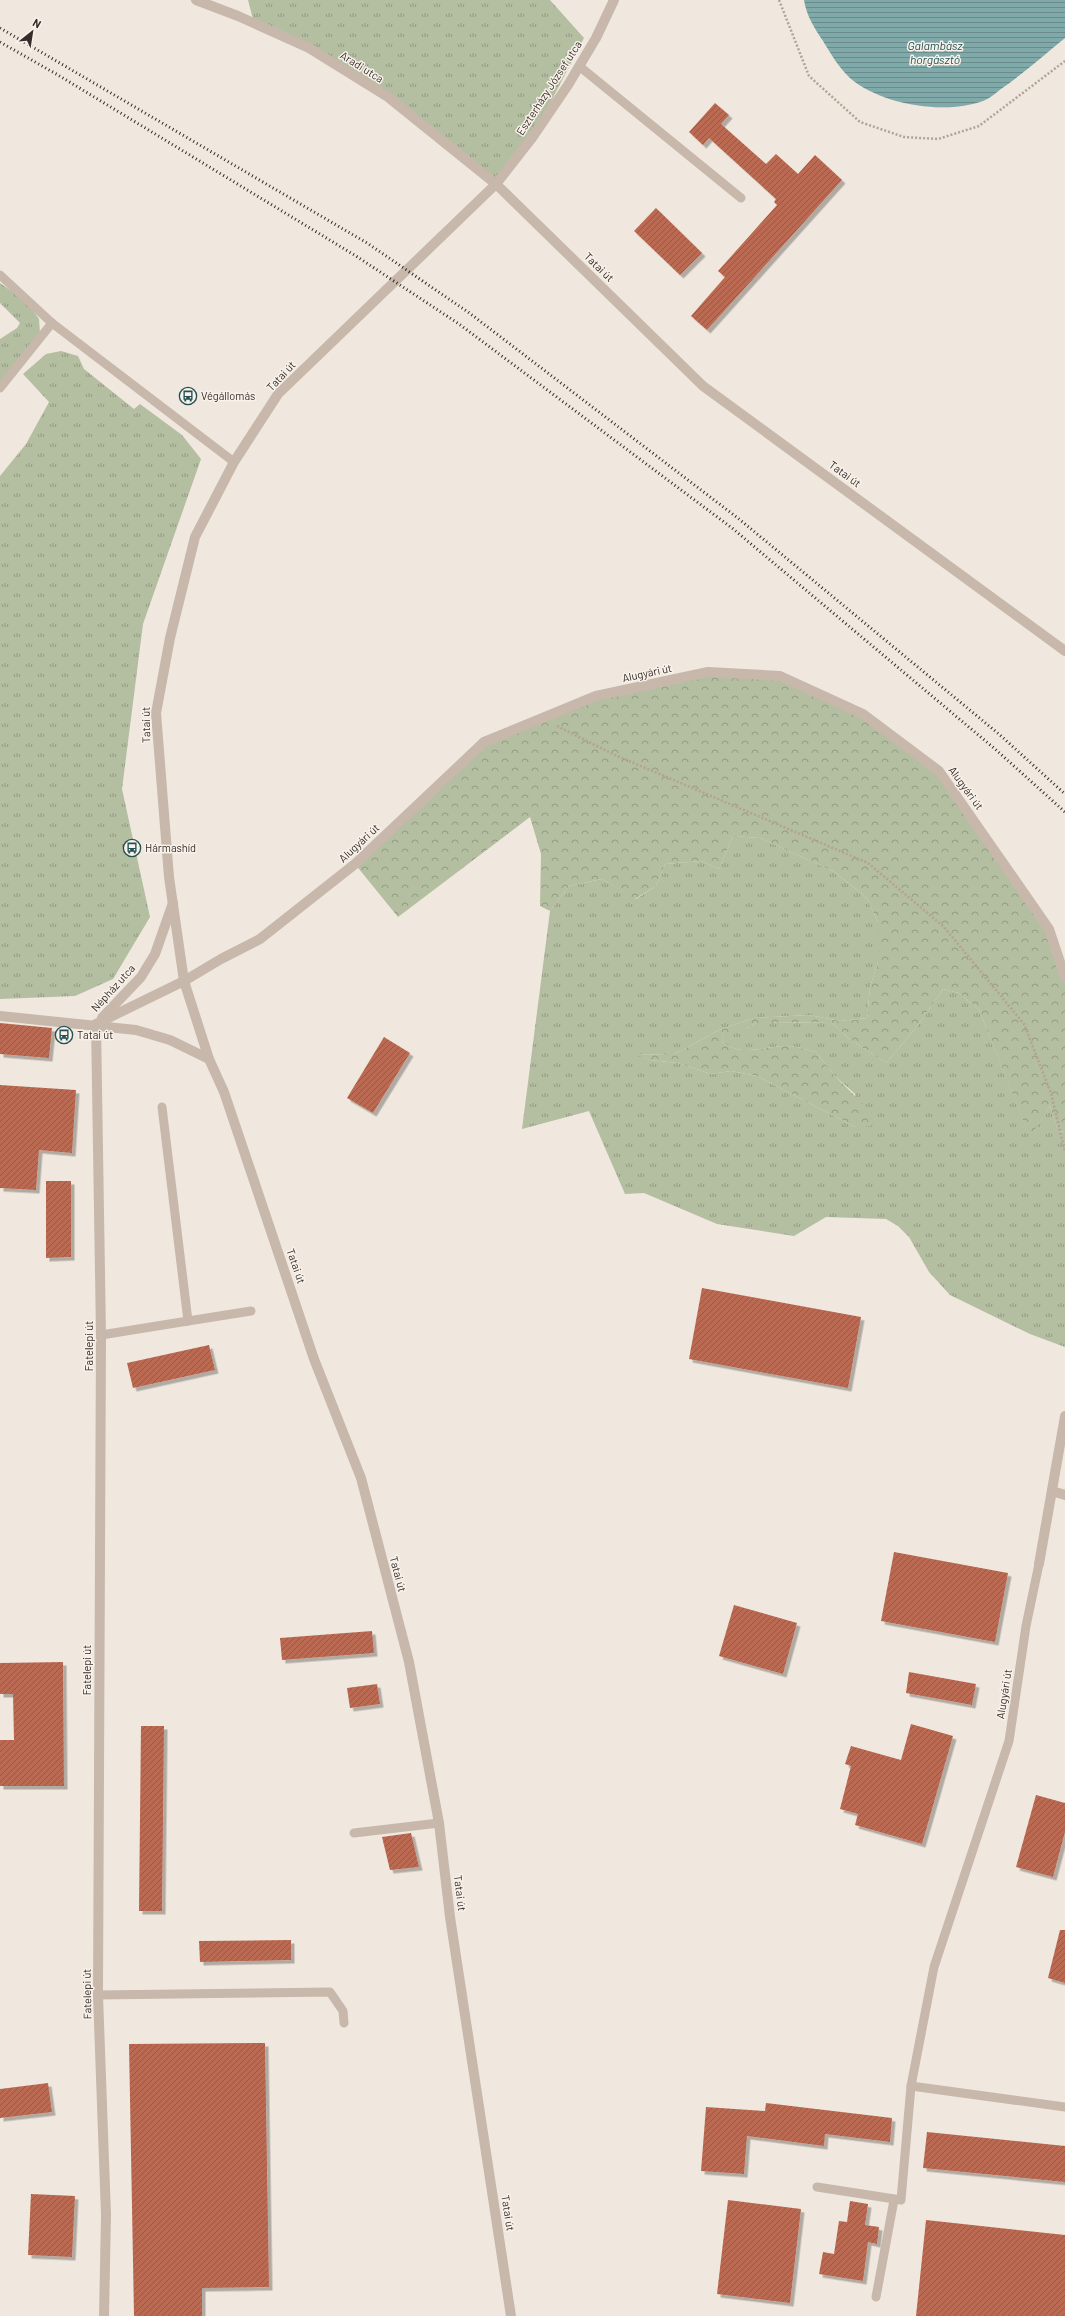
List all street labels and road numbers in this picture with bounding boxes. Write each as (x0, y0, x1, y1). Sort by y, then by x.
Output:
street label: Eszterházy József utca (513, 38, 584, 137)
street label: Aradi utca (338, 48, 386, 85)
street label: Tatai út (582, 249, 617, 284)
street label: Tatai út (264, 358, 298, 393)
street label: Tatai út (827, 458, 864, 490)
street label: Alugyári út (621, 661, 673, 684)
street label: Tatai út (139, 707, 152, 743)
street label: Alugyári út (946, 763, 987, 812)
street label: Alugyári út (336, 821, 382, 865)
street label: Népház utca (88, 961, 137, 1014)
street label: Tatai út (284, 1247, 309, 1285)
street label: Fatelepi út (82, 1321, 95, 1371)
street label: Tatai út (388, 1555, 409, 1593)
street label: Fatelepi út (80, 1645, 93, 1695)
street label: Alugyári út (993, 1668, 1014, 1720)
street label: Tatai út (452, 1874, 469, 1912)
street label: Fatelepi út (80, 1969, 93, 2019)
street label: Tatai út (499, 2194, 518, 2232)

